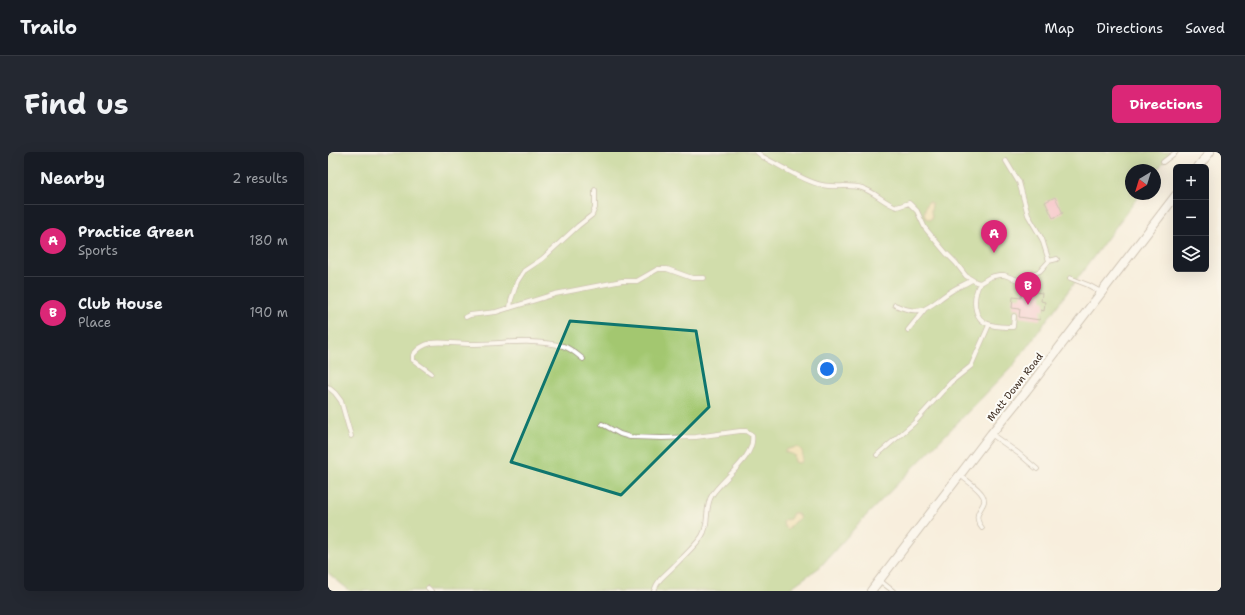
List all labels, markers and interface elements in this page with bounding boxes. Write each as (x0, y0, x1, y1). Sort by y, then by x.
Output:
text: Trailo (20, 15, 77, 40)
text: Map (1045, 19, 1075, 37)
text: Directions (1097, 19, 1163, 37)
text: Saved (1185, 19, 1225, 37)
text: Find us (24, 85, 129, 123)
button: Directions (1112, 85, 1221, 123)
north arrow (1125, 164, 1161, 200)
map controls (1173, 164, 1209, 272)
button: + (1173, 164, 1209, 200)
text: Nearby (40, 167, 105, 189)
text: 2 results (232, 170, 288, 187)
button: − (1173, 200, 1209, 236)
pin: A (981, 220, 1007, 253)
text: Practice Green (78, 222, 194, 242)
text: A (48, 232, 58, 249)
text: 180 m (249, 232, 288, 249)
button: layers (1173, 236, 1209, 272)
text: Sports (78, 242, 118, 259)
pin: B (1015, 272, 1041, 305)
text: Club House (78, 294, 163, 314)
text: B (49, 304, 57, 321)
text: 190 m (249, 304, 288, 321)
text: Place (78, 314, 111, 331)
street label: Matt Down Road (984, 350, 1046, 424)
your location (817, 359, 837, 379)

